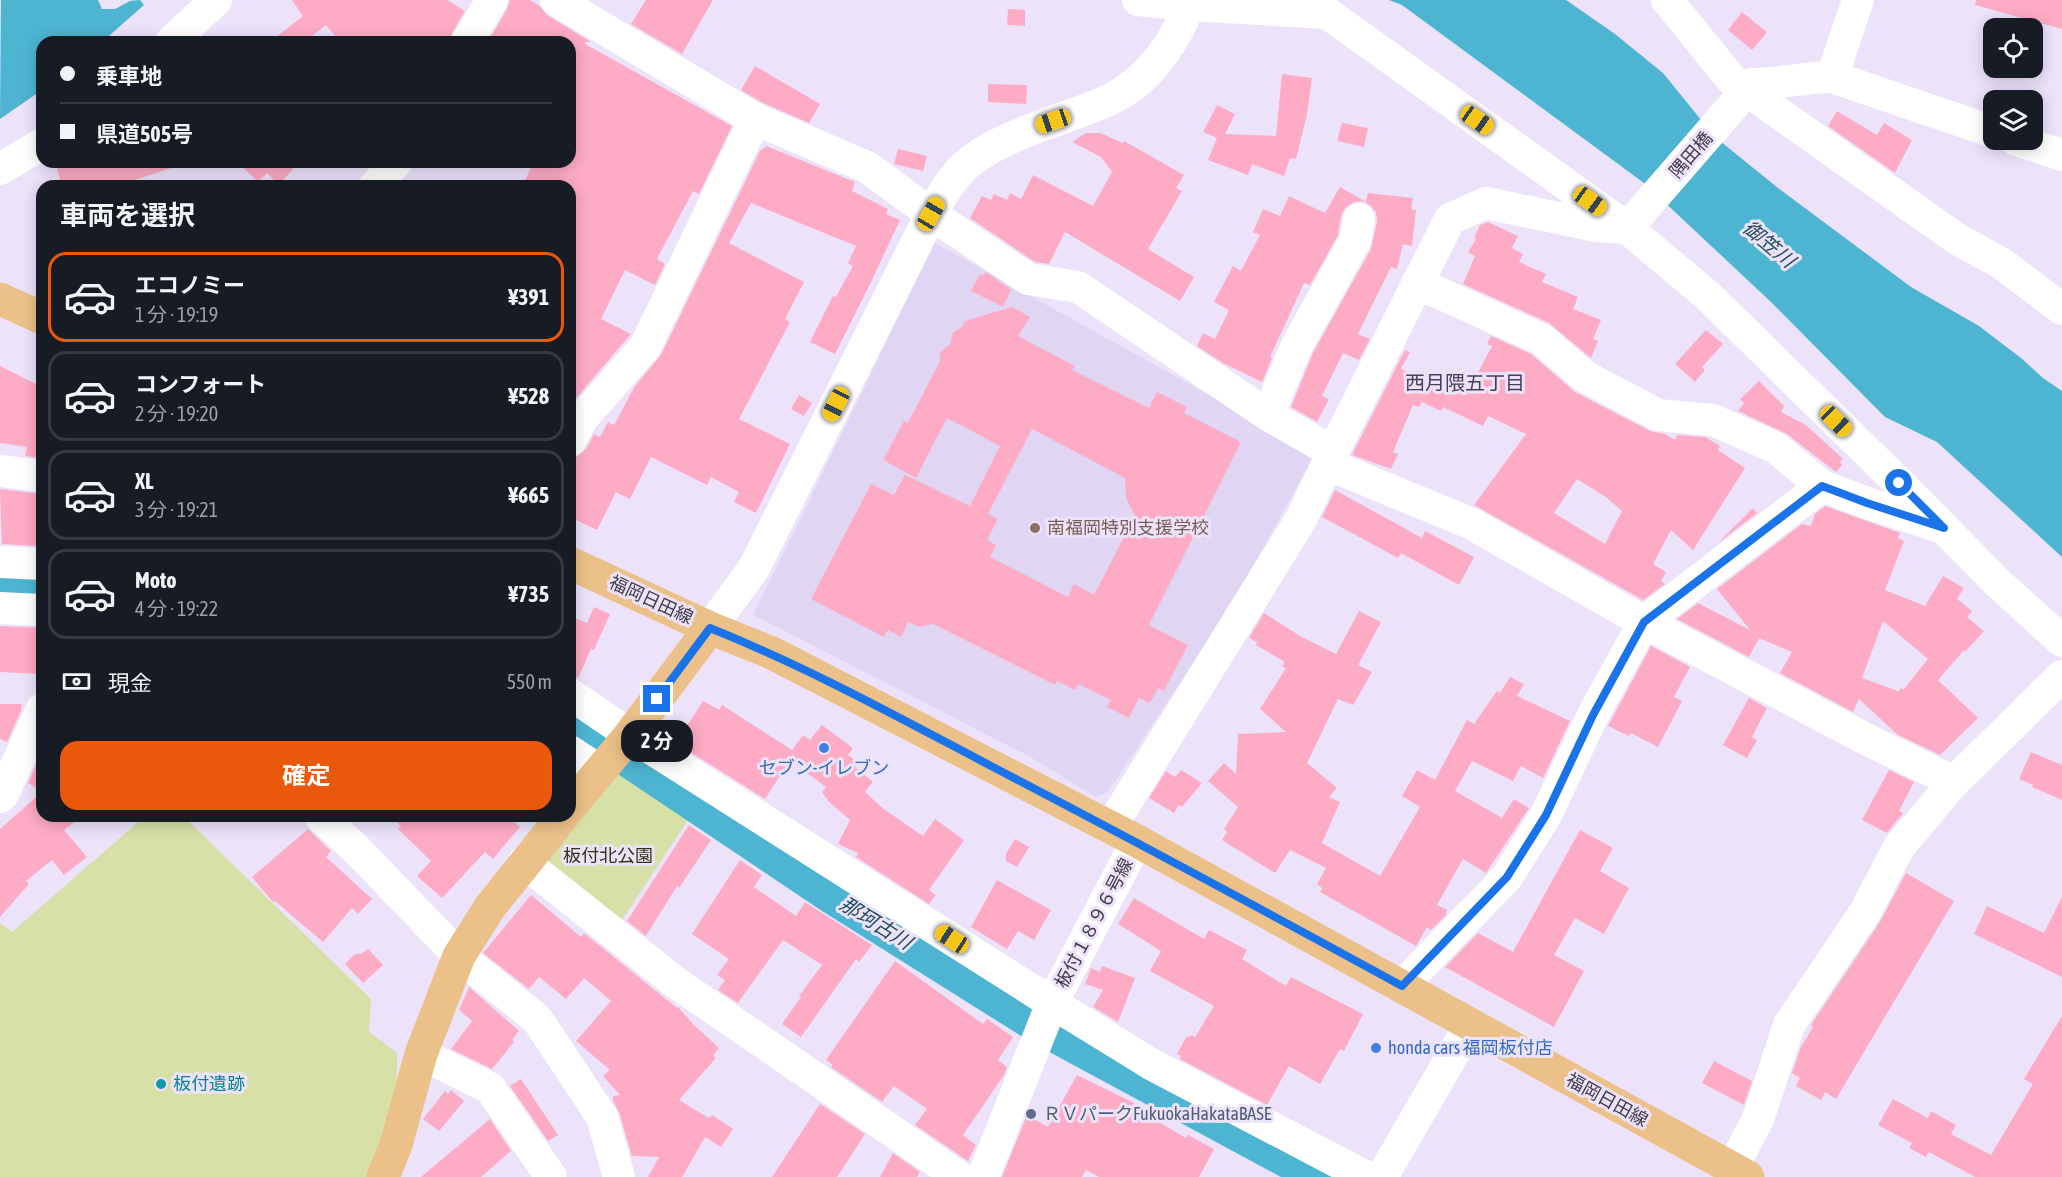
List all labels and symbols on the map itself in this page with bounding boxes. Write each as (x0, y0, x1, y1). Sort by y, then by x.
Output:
car (1457, 102, 1497, 138)
car (1033, 107, 1073, 135)
street label: 隅田橋 (1665, 127, 1716, 182)
car (1570, 183, 1610, 219)
car (914, 194, 948, 234)
water label: 御笠川 (1739, 216, 1801, 273)
district label: 西月隈五丁目 (1405, 371, 1525, 394)
car (820, 384, 852, 424)
car (1817, 402, 1855, 440)
route start (1885, 469, 1912, 496)
place label: 南福岡特別支援学校 (1047, 517, 1209, 538)
marker: 南福岡特別支援学校 (1028, 521, 1042, 535)
street label: 福岡日田線 (606, 571, 696, 628)
route end (643, 685, 670, 712)
callout: 2 分 (621, 720, 693, 762)
marker: セブン-イレブン (817, 741, 831, 755)
place label: セブン-イレブン (759, 757, 889, 778)
park label: 板付北公園 (563, 845, 653, 866)
street label: 板付１８９６号線 (1050, 854, 1137, 991)
water label: 那珂古川 (836, 892, 918, 955)
car (932, 922, 972, 956)
place label: honda cars 福岡板付店 (1388, 1037, 1552, 1058)
marker: honda cars 福岡板付店 (1369, 1041, 1383, 1055)
street label: 福岡日田線 (1563, 1069, 1652, 1131)
place label: 板付遺跡 (173, 1073, 245, 1094)
marker: 板付遺跡 (154, 1077, 168, 1091)
place label: ＲＶパークFukuokaHakataBASE (1043, 1103, 1272, 1124)
marker: ＲＶパークFukuokaHakataBASE (1024, 1107, 1038, 1121)

